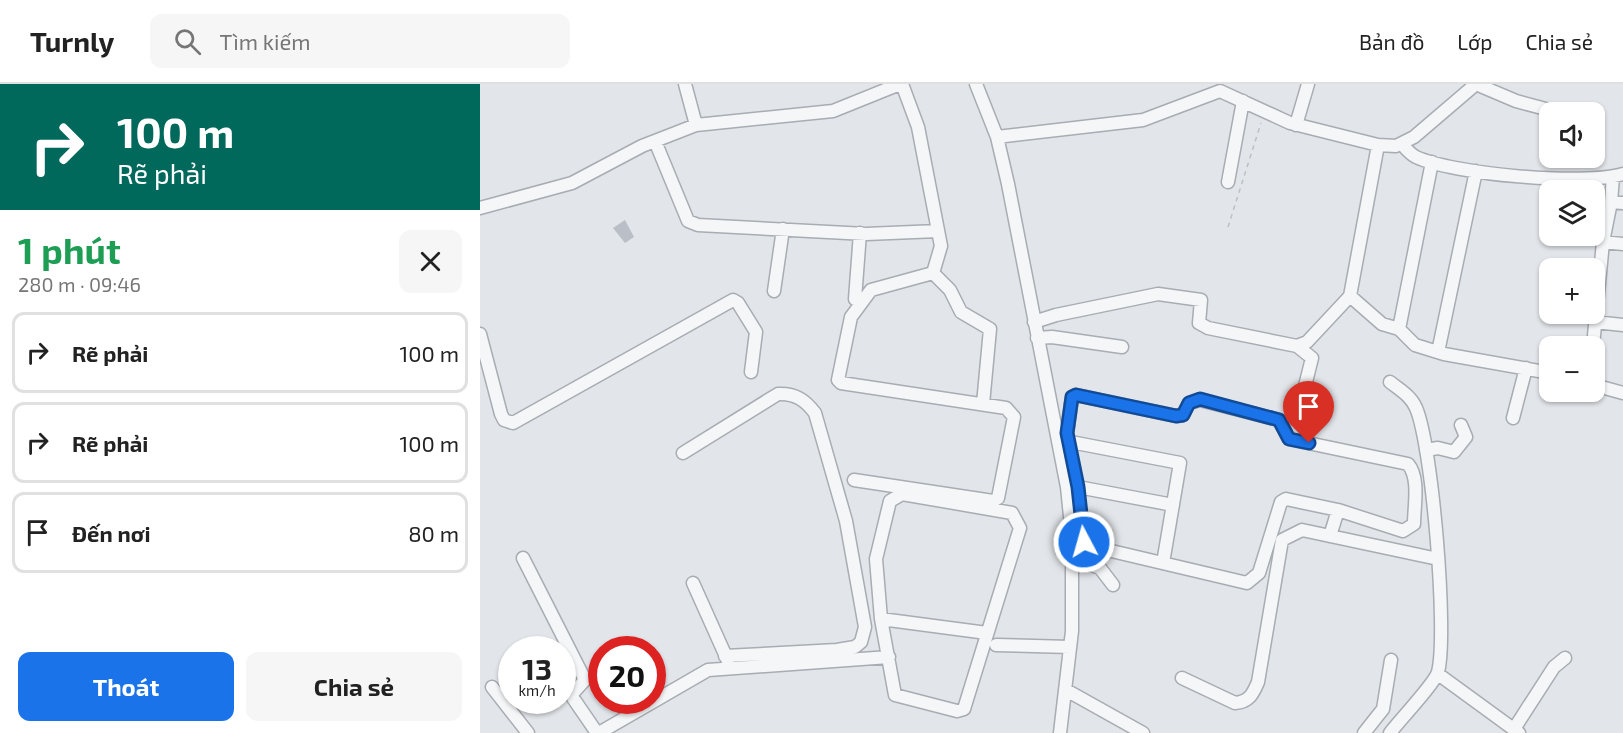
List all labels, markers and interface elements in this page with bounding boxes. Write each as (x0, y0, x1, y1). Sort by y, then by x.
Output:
search box (150, 14, 570, 68)
text: Turnly (30, 24, 114, 58)
icon: search (171, 25, 204, 58)
text: Tìm kiếm (219, 28, 311, 54)
text: Bản đồ (1359, 29, 1424, 54)
text: Lớp (1457, 29, 1492, 54)
text: Chia sẻ (1525, 29, 1593, 54)
map controls (1539, 102, 1605, 402)
button: sound (1539, 102, 1605, 168)
text: 100 m (117, 106, 234, 156)
icon: right (18, 108, 96, 186)
text: Rẽ phải (117, 157, 207, 189)
button: layers (1539, 180, 1605, 246)
text: 1 phút (18, 228, 121, 271)
button: close (399, 230, 462, 293)
button: + (1539, 258, 1605, 324)
text: 280 m · 09:46 (18, 272, 141, 296)
icon: right (21, 336, 54, 369)
button: − (1539, 336, 1605, 402)
text: Rẽ phải (72, 340, 148, 366)
text: 100 m (400, 340, 459, 366)
pin (1283, 381, 1334, 443)
icon: arrive (1292, 390, 1325, 423)
icon: right (21, 426, 54, 459)
text: Rẽ phải (72, 430, 148, 456)
text: 100 m (400, 430, 459, 456)
position arrow (1052, 510, 1116, 574)
icon: arrive (21, 516, 54, 549)
text: Đến nơi (72, 520, 150, 546)
text: 80 m (408, 520, 459, 546)
speed limit sign: 20 (588, 636, 666, 714)
text: 13 (522, 650, 552, 686)
button: Thoát (18, 652, 234, 721)
button: Chia sẻ (246, 652, 462, 721)
text: km/h (518, 681, 556, 699)

